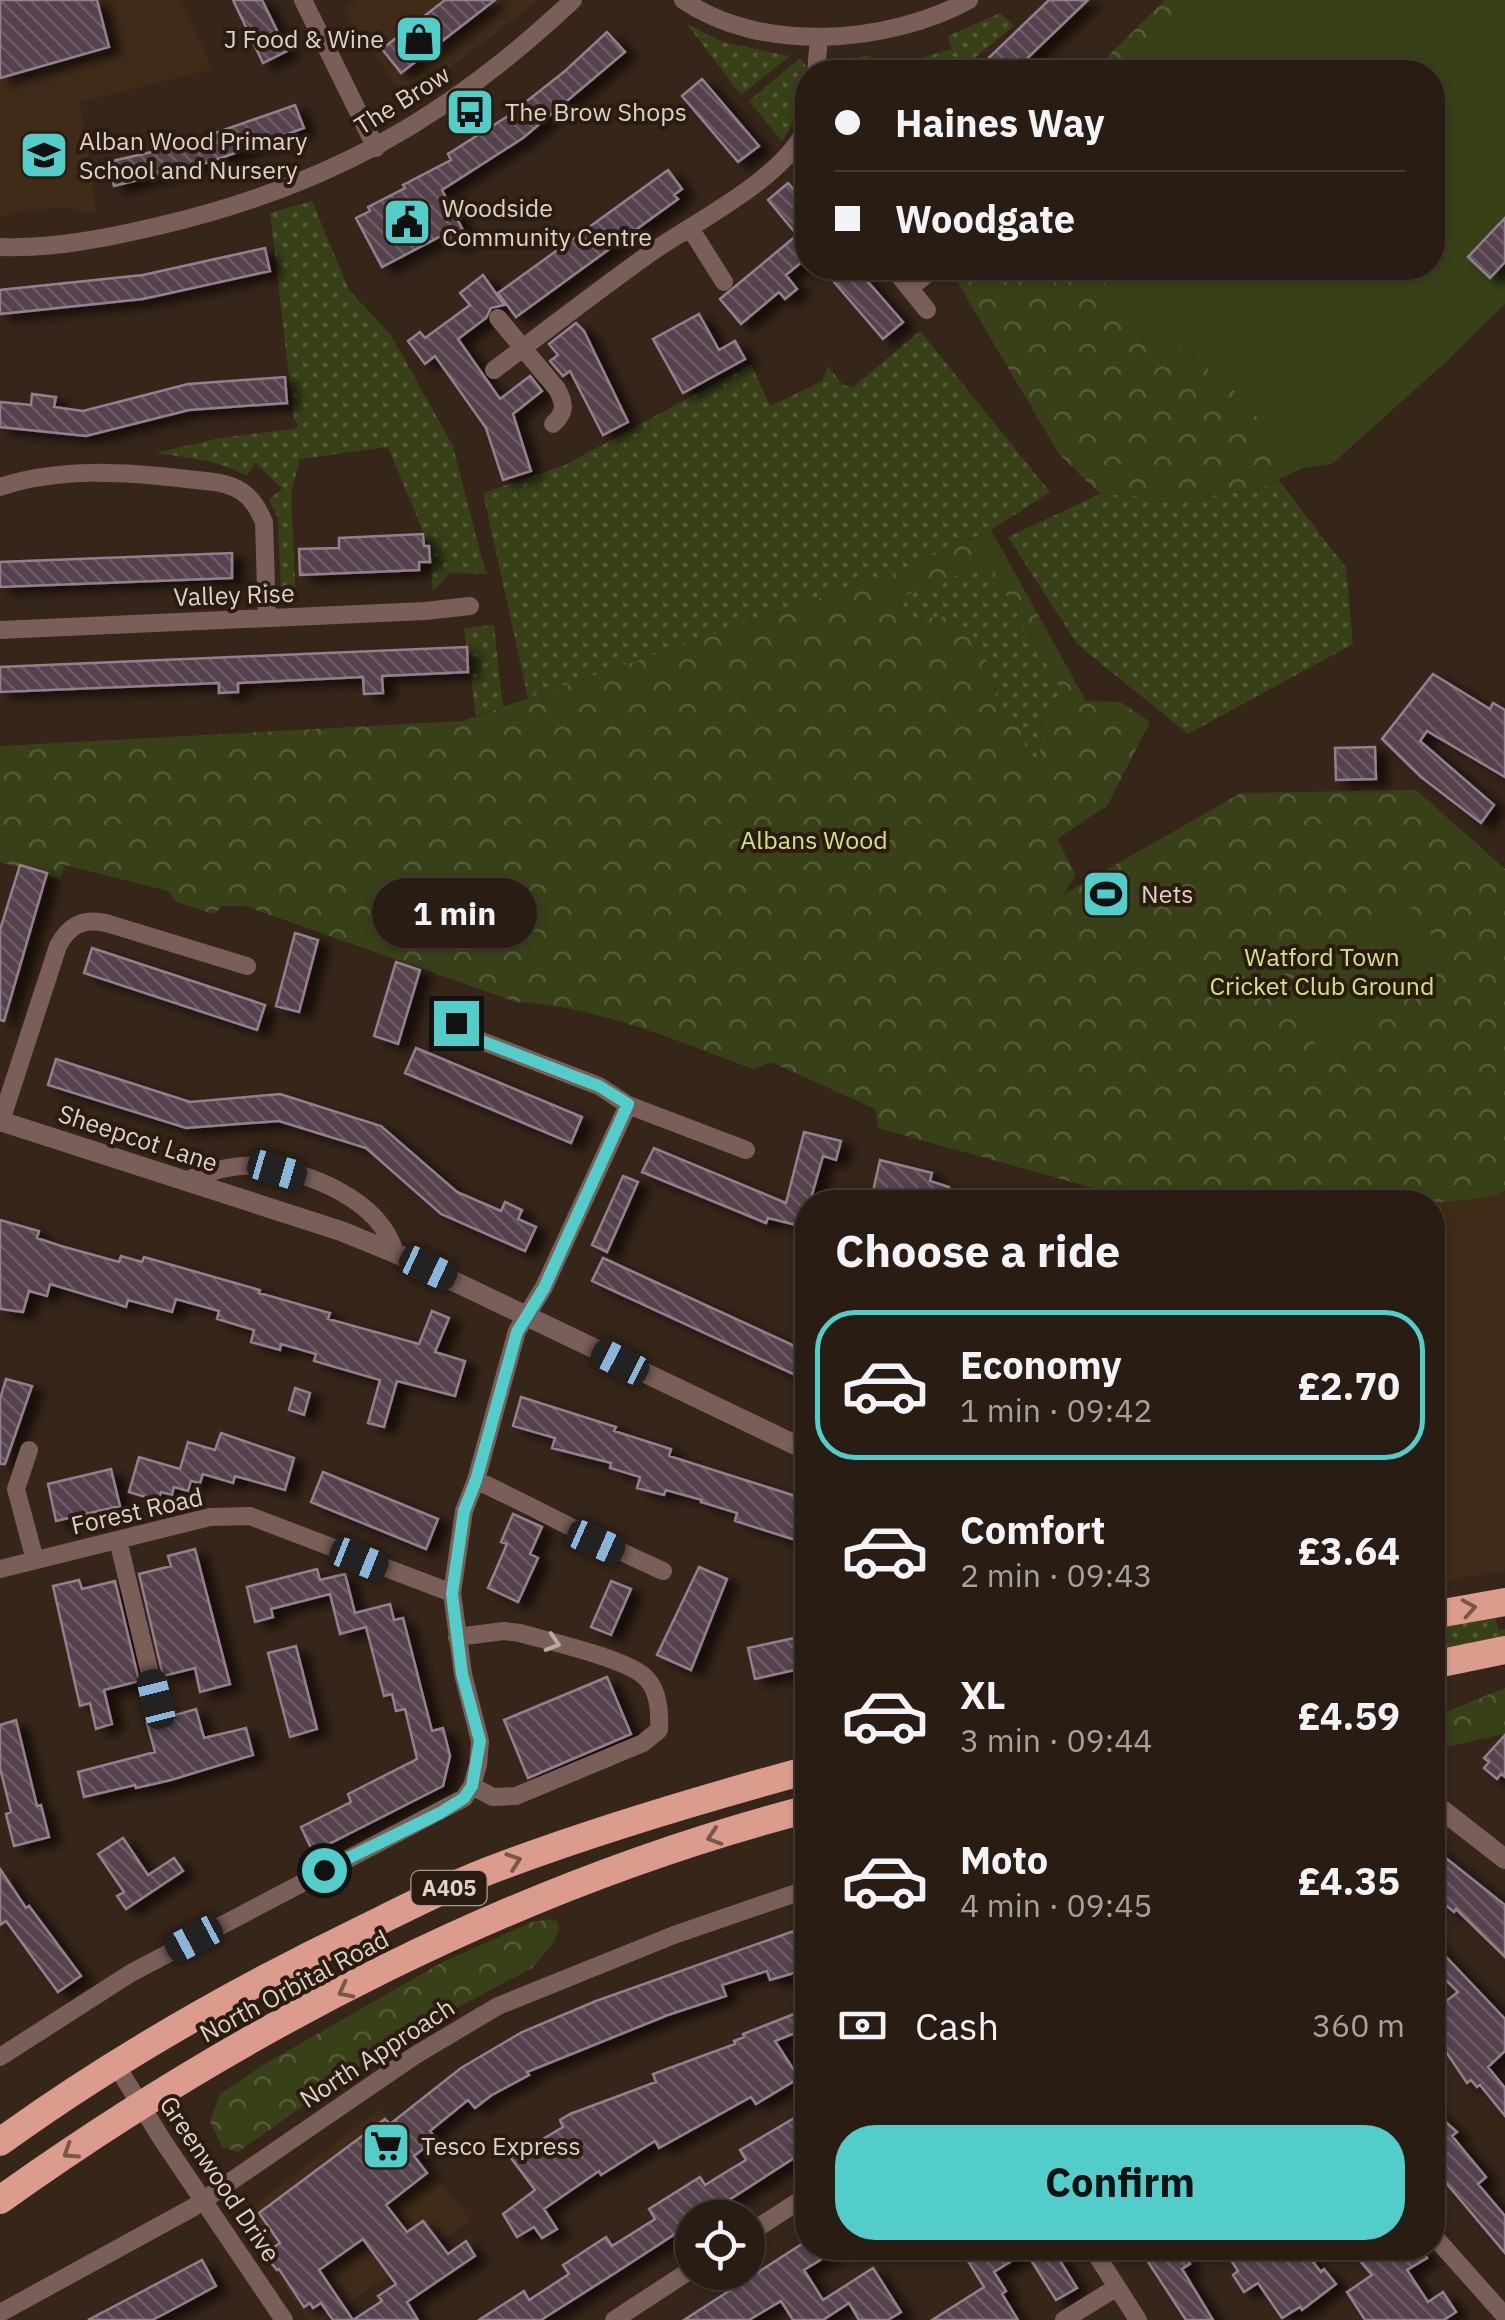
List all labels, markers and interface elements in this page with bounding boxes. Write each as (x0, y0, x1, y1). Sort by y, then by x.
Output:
shop icon: J Food & Wine (393, 13, 445, 65)
place label: J Food & Wine (224, 22, 384, 55)
street label: The Brow (348, 57, 456, 142)
bus stop icon: The Brow Shops (444, 86, 496, 138)
place label: The Brow Shops (505, 95, 687, 128)
text: Haines Way (895, 98, 1105, 147)
place label: Alban Wood Primary School and Nursery (79, 124, 308, 186)
school or university icon: Alban Wood Primary School and Nursery (18, 129, 70, 181)
place label: Woodside Community Centre (442, 191, 652, 253)
text: Woodgate (895, 194, 1075, 243)
public building icon: Woodside Community Centre (381, 196, 433, 248)
street label: Valley Rise (173, 576, 295, 613)
park label: Albans Wood (740, 823, 888, 856)
sports icon: Nets (1080, 868, 1132, 920)
place label: Nets (1141, 877, 1193, 910)
callout: 1 min (374, 878, 538, 948)
text: 1 min (413, 892, 496, 934)
park label: Watford Town Cricket Club Ground (1210, 940, 1434, 1002)
route end (434, 1001, 479, 1046)
street label: Sheepcot Lane (54, 1096, 222, 1179)
car (244, 1147, 310, 1193)
text: Choose a ride (835, 1221, 1120, 1279)
car (394, 1242, 462, 1294)
car (586, 1335, 654, 1389)
icon: car (840, 1340, 930, 1430)
text: Economy (960, 1340, 1122, 1389)
text: £2.70 (1298, 1361, 1400, 1410)
text: 1 min · 09:42 (960, 1389, 1153, 1431)
street label: Forest Road (68, 1479, 206, 1542)
icon: car (840, 1505, 930, 1595)
text: Comfort (960, 1505, 1105, 1554)
car (562, 1516, 630, 1568)
text: £3.64 (1298, 1526, 1400, 1575)
car (326, 1534, 392, 1584)
text: 2 min · 09:43 (960, 1554, 1153, 1596)
one-way arrow (1461, 1598, 1477, 1619)
one-way arrow (544, 1631, 561, 1652)
car (134, 1666, 178, 1732)
icon: car (840, 1670, 930, 1760)
text: XL (960, 1670, 1006, 1719)
text: £4.59 (1298, 1691, 1400, 1740)
text: 3 min · 09:44 (960, 1719, 1153, 1761)
one-way arrow (706, 1825, 723, 1845)
icon: car (840, 1835, 930, 1925)
text: Moto (960, 1835, 1048, 1884)
route start (302, 1848, 347, 1893)
one-way arrow (504, 1853, 521, 1873)
text: £4.35 (1298, 1856, 1400, 1905)
road number: A405 (412, 1871, 486, 1905)
text: 4 min · 09:45 (960, 1884, 1153, 1926)
car (160, 1912, 228, 1966)
street label: North Orbital Road (193, 1922, 394, 2049)
one-way arrow (337, 1979, 355, 1998)
street label: North Approach (293, 1990, 460, 2115)
icon: cash (835, 1998, 890, 2053)
text: Cash (915, 2001, 999, 2050)
text: 360 m (1312, 2004, 1405, 2046)
street label: Greenwood Drive (153, 2089, 288, 2268)
supermarket icon: Tesco Express (360, 2120, 412, 2172)
button: Confirm (835, 2125, 1405, 2240)
place label: Tesco Express (421, 2129, 581, 2162)
one-way arrow (63, 2140, 81, 2159)
map controls (675, 2200, 765, 2290)
button: locate (675, 2200, 765, 2290)

